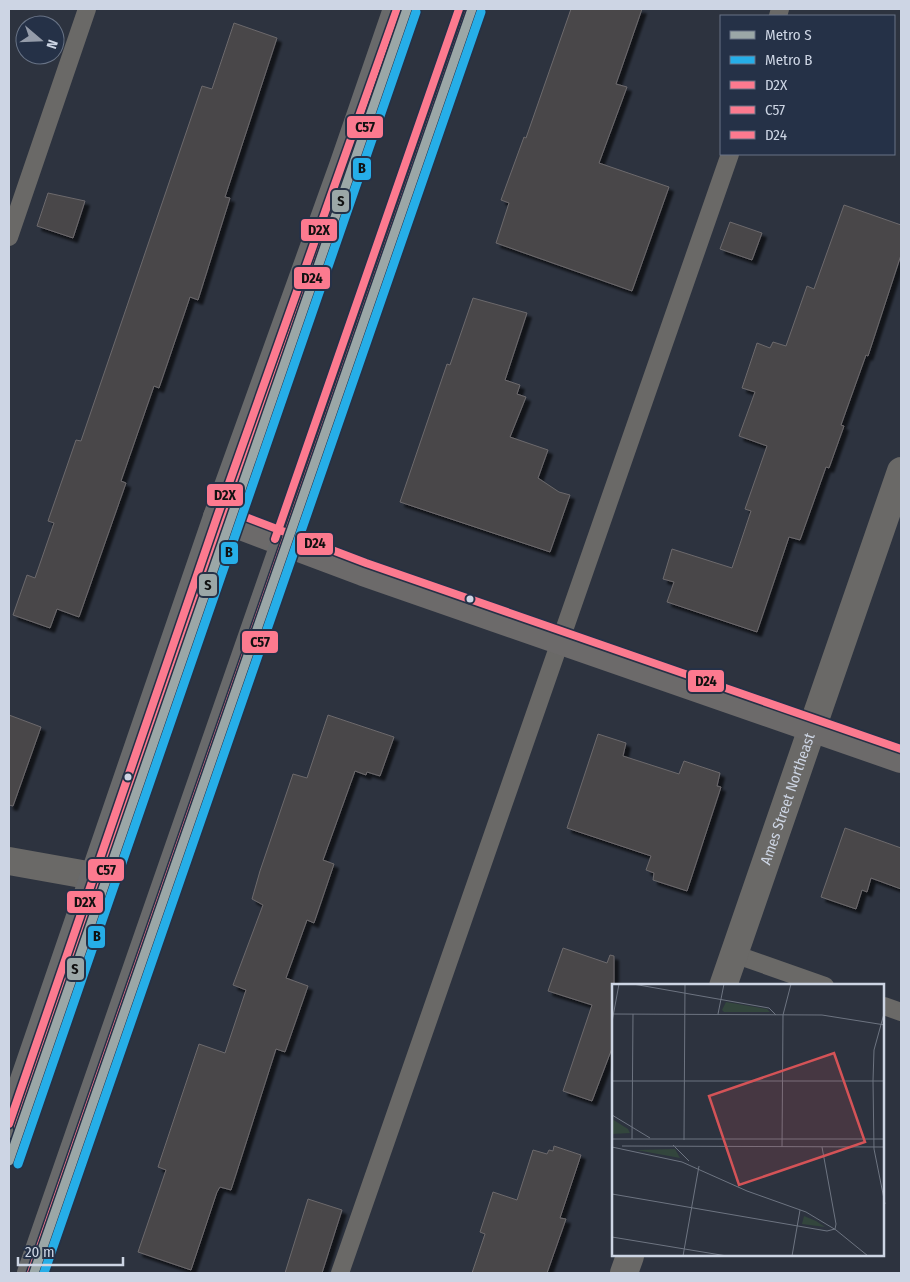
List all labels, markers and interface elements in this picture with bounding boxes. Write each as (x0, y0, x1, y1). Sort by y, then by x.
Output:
north arrow (15, 15, 65, 65)
legend (720, 15, 895, 155)
text: Metro S (765, 26, 812, 44)
text: N (42, 37, 61, 51)
text: Metro B (765, 51, 812, 69)
text: D2X (765, 76, 788, 94)
text: C57 (765, 101, 785, 119)
line badge: C57 (346, 115, 384, 139)
text: C57 (355, 119, 375, 136)
text: D24 (765, 126, 787, 144)
line badge: B (352, 157, 372, 181)
text: B (358, 160, 366, 177)
line badge: S (331, 189, 350, 213)
text: S (337, 193, 345, 210)
line badge: D2X (300, 218, 338, 242)
text: D2X (308, 222, 331, 239)
line badge: D24 (293, 266, 331, 290)
text: D24 (301, 270, 323, 287)
line badge: D2X (206, 483, 244, 507)
text: D2X (214, 487, 237, 504)
line badge: D24 (296, 532, 334, 556)
text: D24 (304, 535, 326, 552)
line badge: B (220, 541, 239, 565)
text: B (225, 544, 233, 561)
line badge: S (198, 573, 218, 597)
text: S (204, 577, 212, 594)
unlabelled marker (465, 594, 475, 604)
line badge: C57 (241, 630, 279, 654)
text: C57 (250, 634, 270, 651)
line badge: D24 (687, 669, 725, 693)
text: D24 (695, 673, 717, 690)
street label: Ames Street Northeast (757, 731, 819, 867)
unlabelled marker (123, 772, 133, 782)
line badge: C57 (87, 858, 125, 882)
text: C57 (96, 862, 116, 879)
line badge: D2X (66, 890, 104, 914)
text: D2X (74, 894, 97, 911)
line badge: B (87, 925, 106, 949)
text: B (93, 928, 101, 945)
line badge: S (66, 957, 85, 981)
text: S (71, 961, 79, 978)
inset map (612, 984, 885, 1257)
scale bar (18, 1234, 122, 1266)
text: 20 m (25, 1243, 55, 1261)

